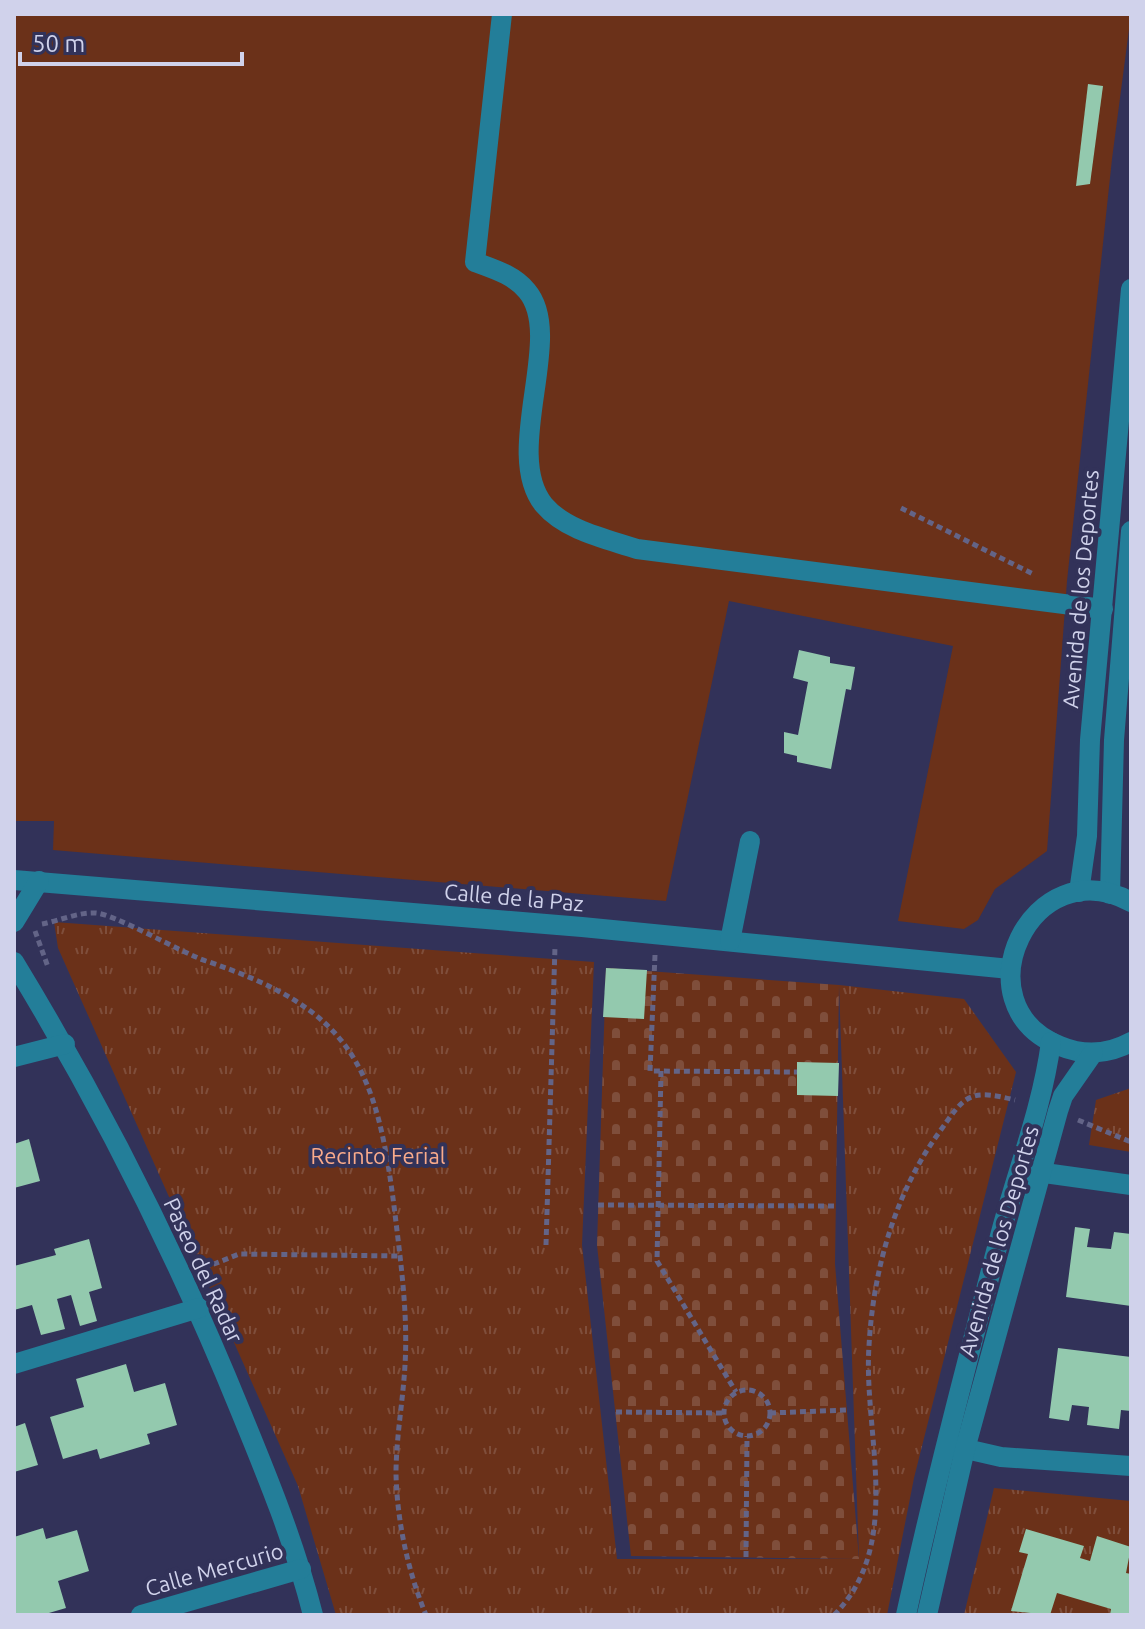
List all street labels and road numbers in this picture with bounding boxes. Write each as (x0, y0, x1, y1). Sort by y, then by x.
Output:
street label: Avenida de los Deportes (1057, 469, 1103, 709)
street label: Calle de la Paz (443, 878, 585, 916)
street label: Avenida de los Deportes (953, 1123, 1043, 1359)
street label: Paseo del Radar (159, 1193, 249, 1347)
street label: Calle Mercurio (142, 1537, 286, 1601)

